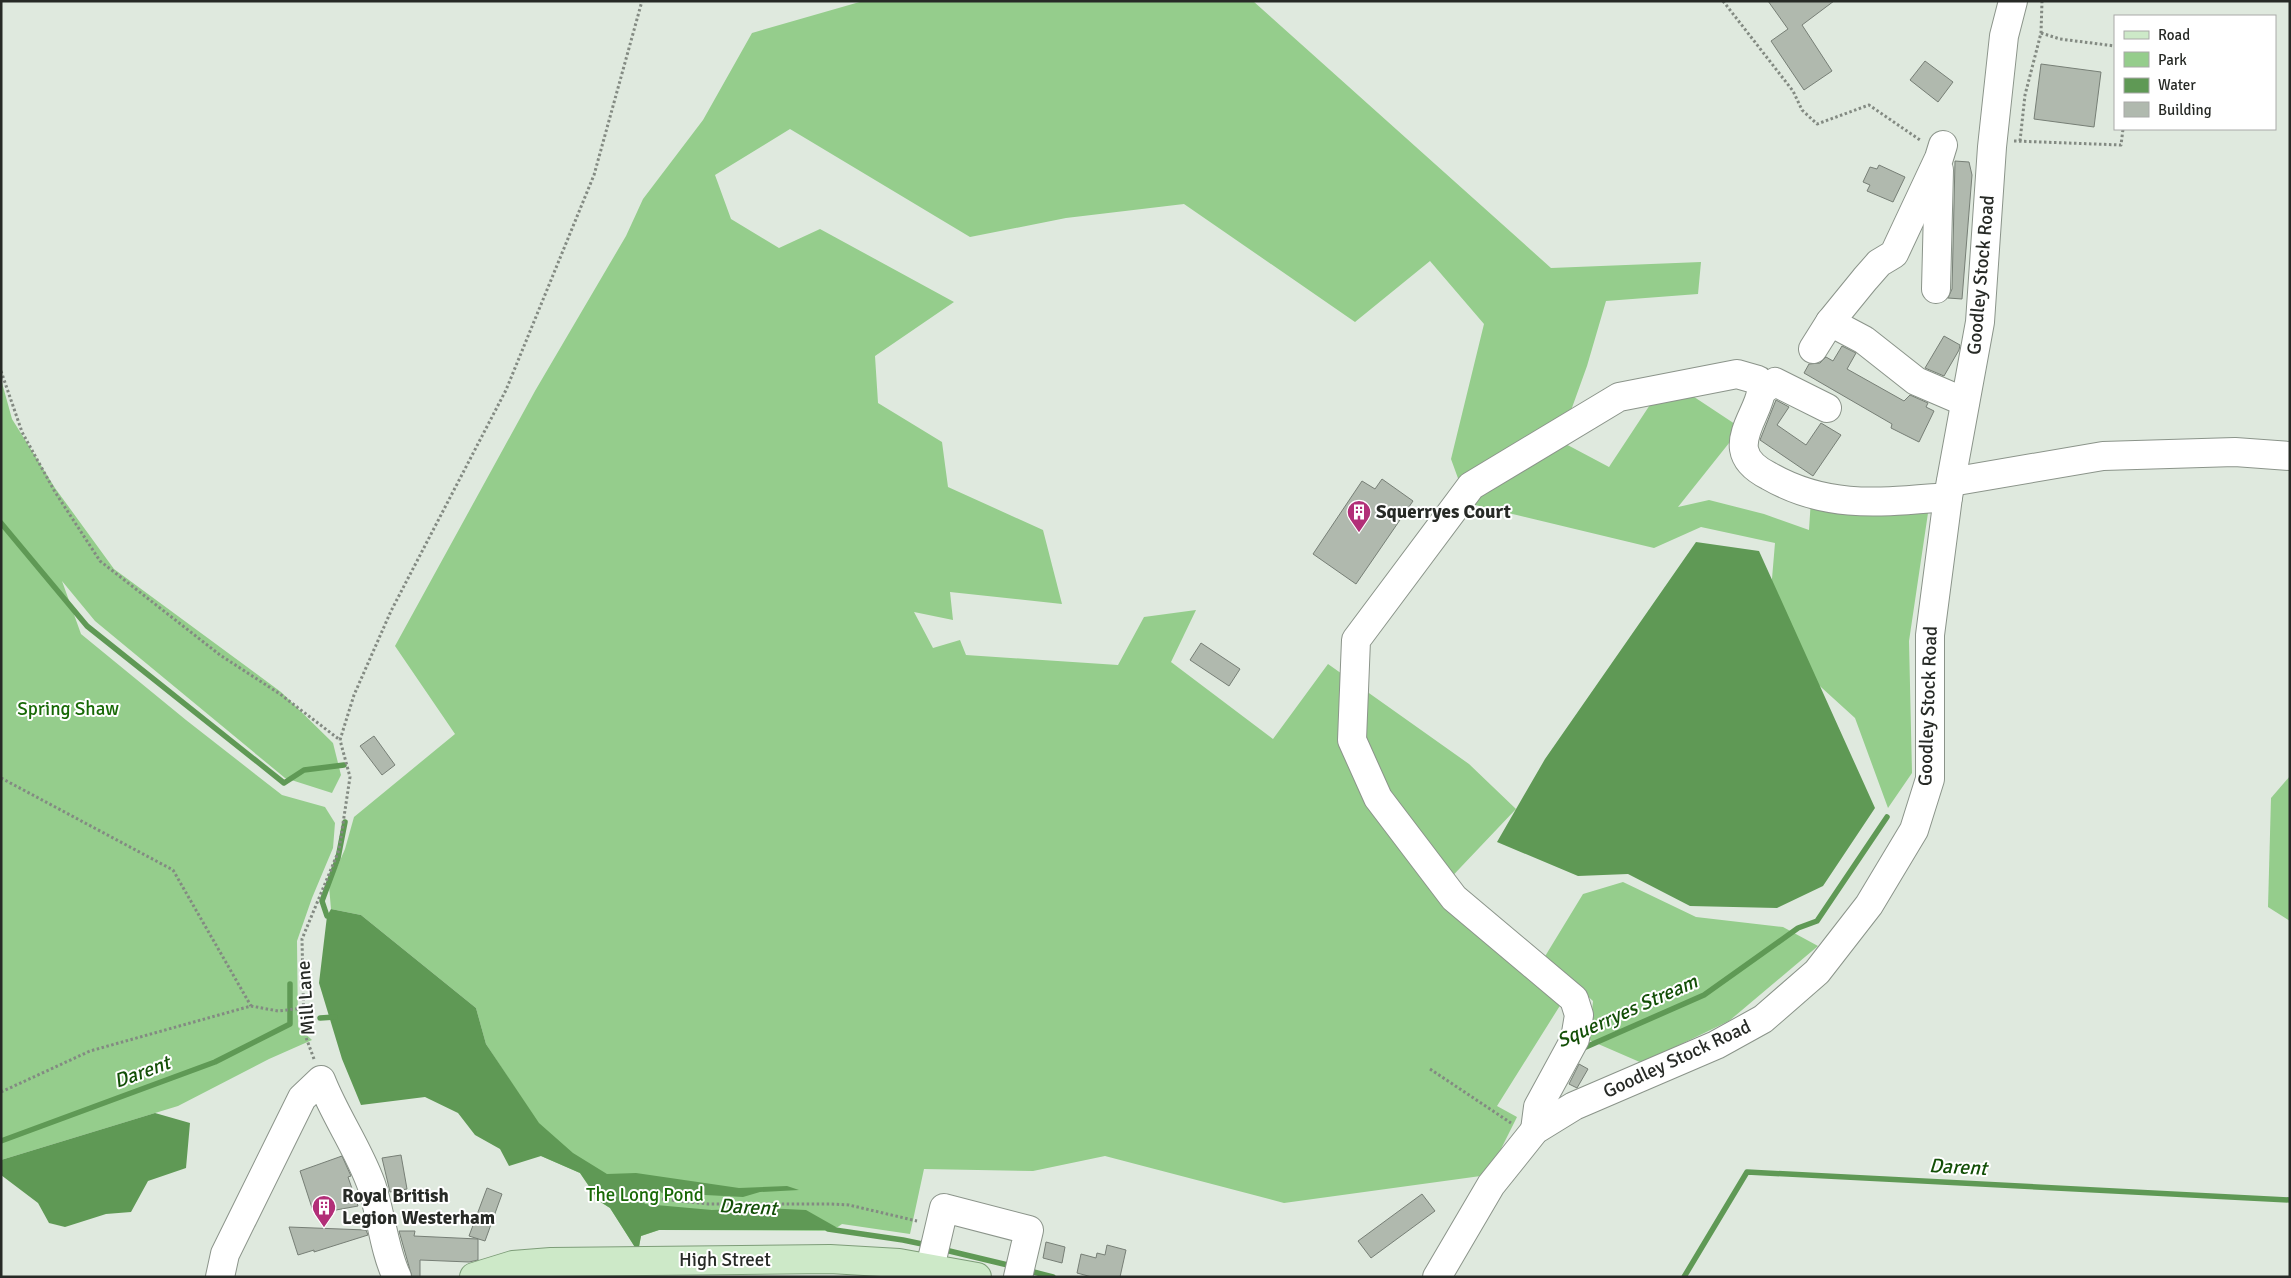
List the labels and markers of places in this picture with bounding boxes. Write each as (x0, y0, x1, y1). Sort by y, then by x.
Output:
building icon: Squerryes Court (1346, 499, 1372, 533)
place label: Squerryes Court (1376, 500, 1511, 524)
place label: Royal British Legion Westerham (342, 1184, 495, 1230)
building icon: Royal British Legion Westerham (311, 1194, 337, 1228)

